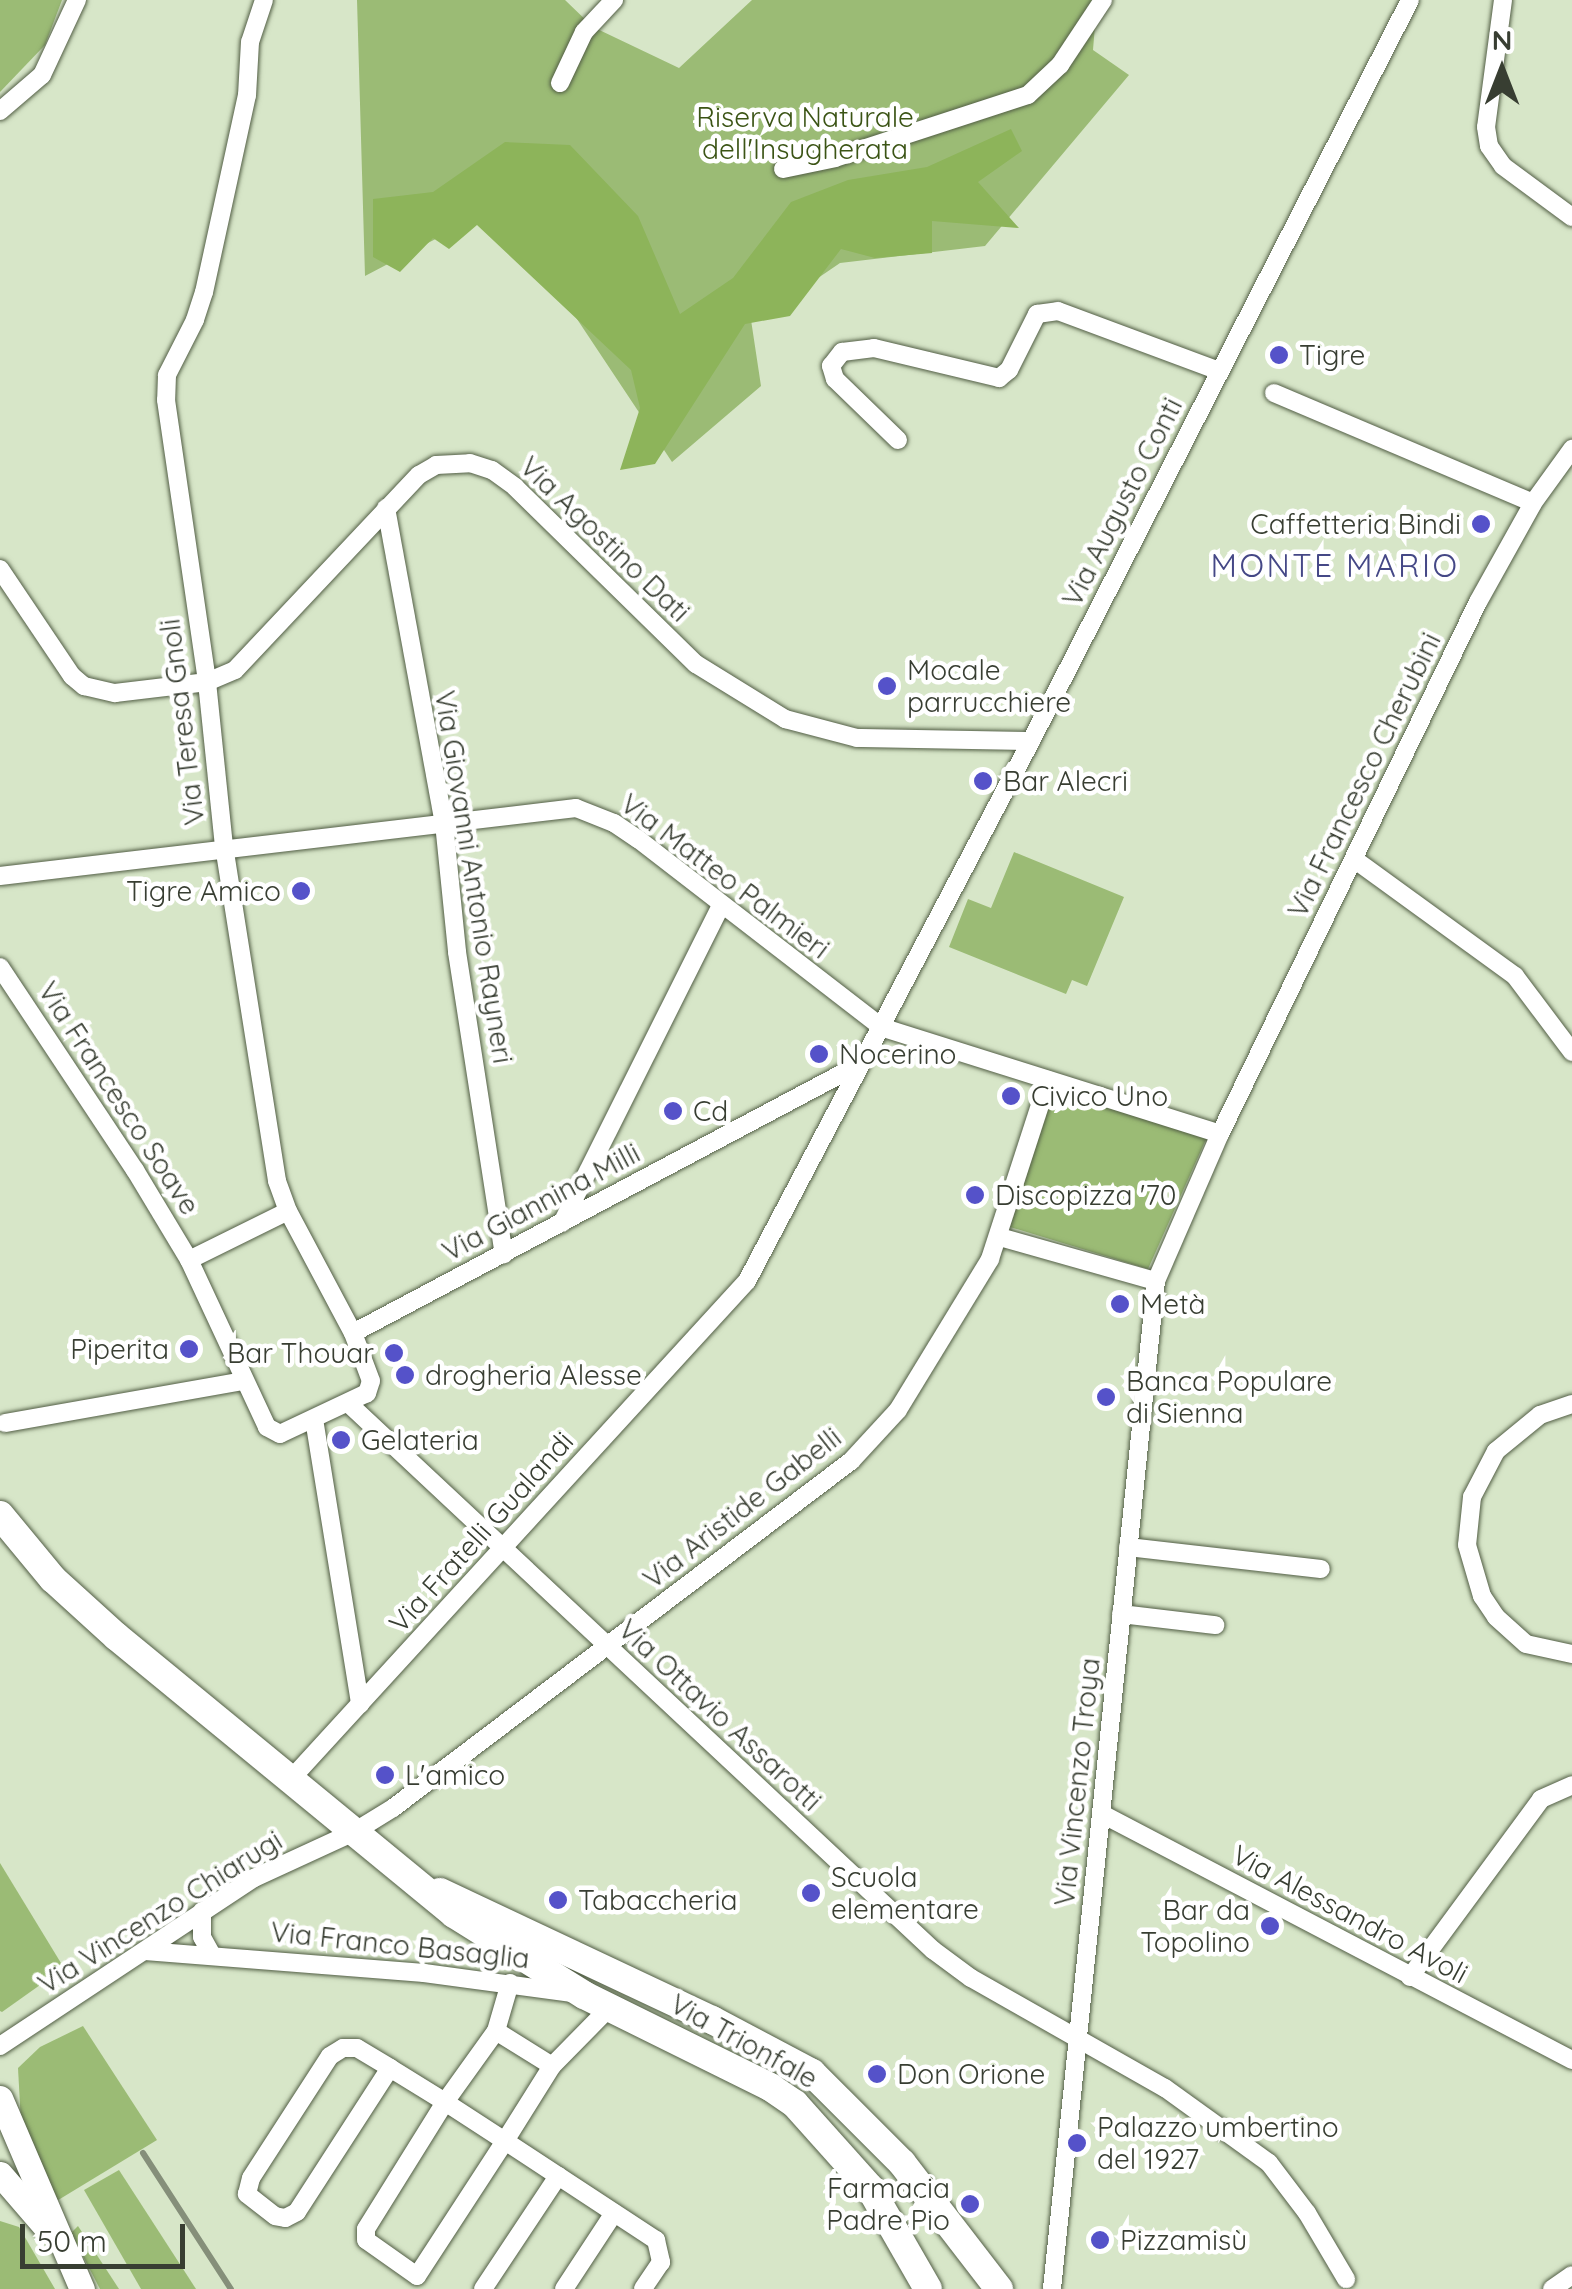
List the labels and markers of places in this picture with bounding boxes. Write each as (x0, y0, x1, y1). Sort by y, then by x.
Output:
place label: Tigre (1299, 338, 1365, 372)
marker: Tigre (1268, 344, 1290, 366)
place label: Caffetteria Bindi (1250, 507, 1461, 541)
marker: Caffetteria Bindi (1470, 513, 1492, 535)
place label: Mocale parrucchiere (907, 653, 1071, 719)
marker: Mocale parrucchiere (876, 675, 898, 697)
place label: Bar Alecri (1003, 764, 1128, 798)
marker: Bar Alecri (972, 770, 994, 792)
place label: Tigre Amico (126, 874, 281, 908)
marker: Tigre Amico (290, 880, 312, 902)
place label: Nocerino (839, 1037, 956, 1071)
marker: Nocerino (808, 1043, 830, 1065)
place label: Civico Uno (1031, 1079, 1168, 1113)
marker: Civico Uno (1000, 1085, 1022, 1107)
place label: Cd (693, 1094, 728, 1128)
marker: Cd (662, 1100, 684, 1122)
place label: Discopizza '70 (995, 1178, 1176, 1212)
marker: Discopizza '70 (964, 1184, 986, 1206)
place label: Metà (1140, 1287, 1205, 1321)
marker: Metà (1109, 1293, 1131, 1315)
place label: Piperita (70, 1332, 169, 1366)
place label: Bar Thouar (227, 1336, 374, 1370)
marker: Piperita (178, 1338, 200, 1360)
marker: Bar Thouar (383, 1342, 405, 1364)
place label: drogheria Alesse (425, 1358, 642, 1392)
marker: drogheria Alesse (394, 1364, 416, 1386)
place label: Banca Populare di Sienna (1126, 1364, 1332, 1430)
marker: Banca Populare di Sienna (1095, 1386, 1117, 1408)
place label: Gelateria (361, 1423, 479, 1457)
marker: Gelateria (330, 1429, 352, 1451)
place label: L'amico (405, 1758, 505, 1792)
marker: L'amico (374, 1764, 396, 1786)
place label: Scuola elementare (831, 1860, 979, 1926)
marker: Scuola elementare (800, 1882, 822, 1904)
place label: Tabaccheria (578, 1883, 737, 1917)
marker: Tabaccheria (547, 1889, 569, 1911)
place label: Bar da Topolino (1140, 1893, 1250, 1959)
marker: Bar da Topolino (1259, 1915, 1281, 1937)
place label: Don Orione (897, 2057, 1045, 2091)
marker: Don Orione (866, 2063, 888, 2085)
place label: Palazzo umbertino del 1927 (1097, 2110, 1339, 2176)
marker: Palazzo umbertino del 1927 (1066, 2132, 1088, 2154)
place label: Farmacia Padre Pio (826, 2171, 950, 2237)
marker: Farmacia Padre Pio (959, 2193, 981, 2215)
place label: Pizzamisù (1120, 2223, 1247, 2257)
marker: Pizzamisù (1089, 2229, 1111, 2251)

